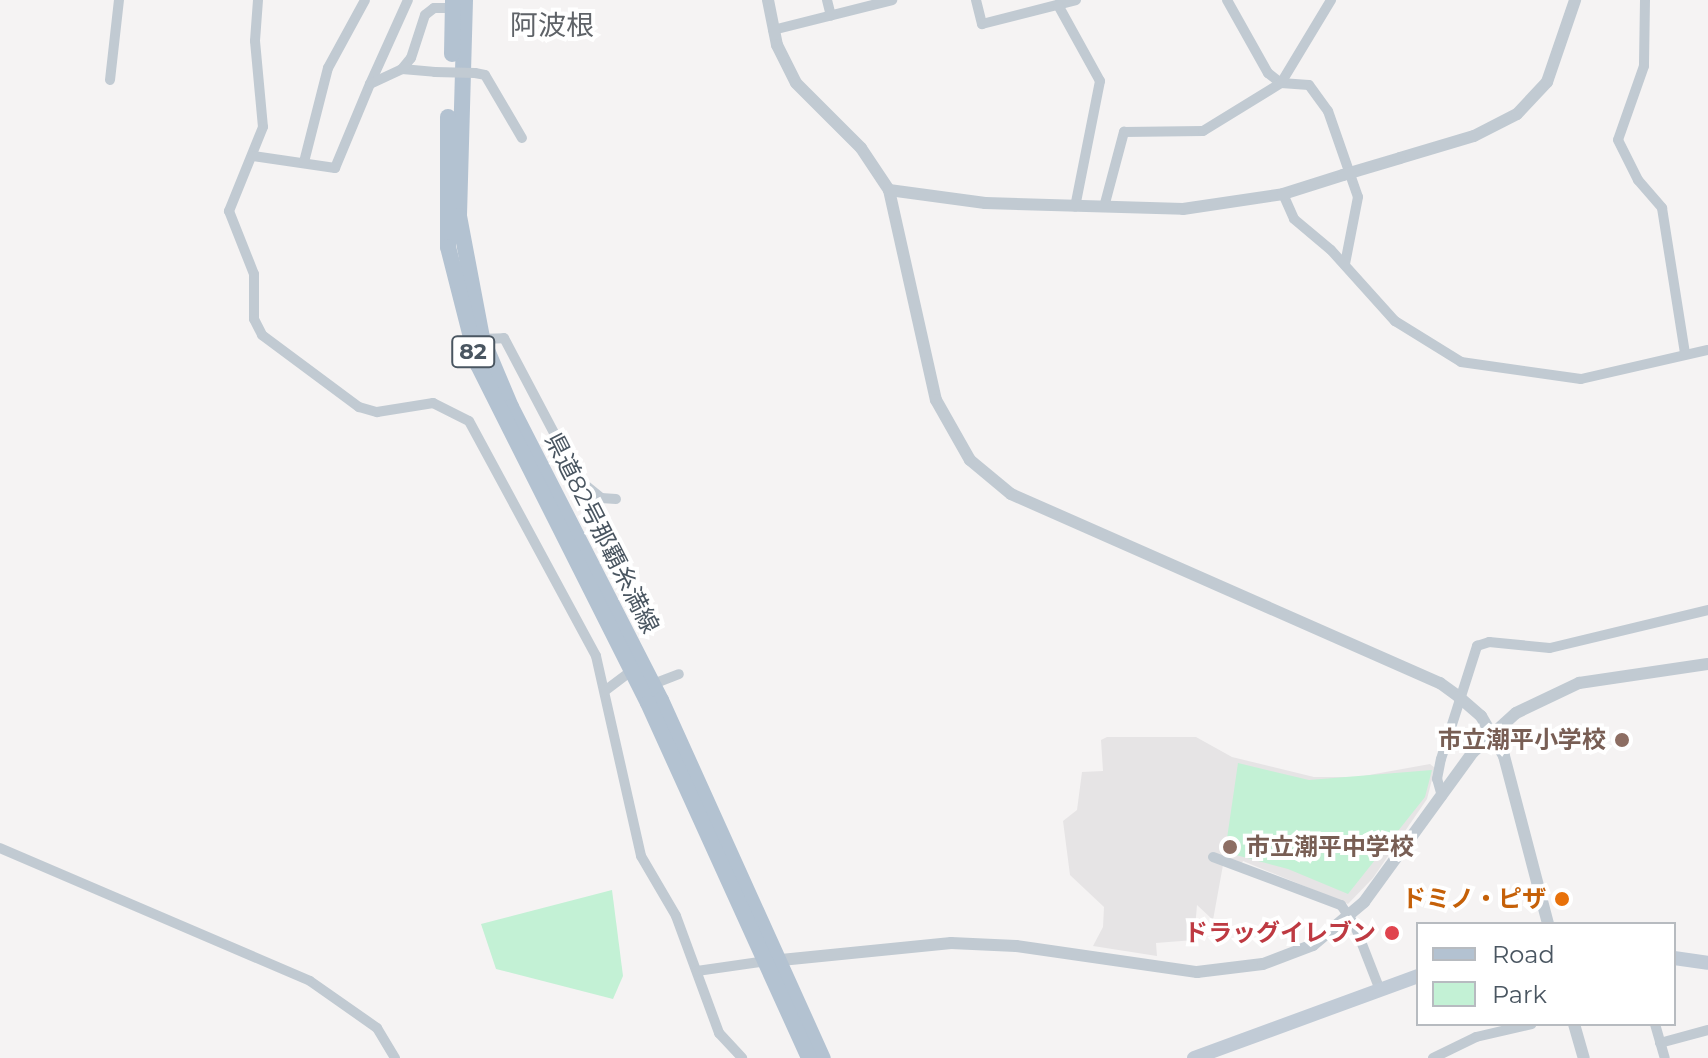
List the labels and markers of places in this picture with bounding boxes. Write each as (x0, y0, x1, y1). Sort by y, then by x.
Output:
place label: 市立潮平小学校 (1438, 726, 1606, 754)
marker: 市立潮平小学校 (1613, 731, 1631, 749)
place label: 市立潮平中学校 (1246, 833, 1414, 861)
marker: 市立潮平中学校 (1221, 838, 1239, 856)
place label: ドミノ・ピザ (1402, 885, 1546, 913)
marker: ドミノ・ピザ (1553, 890, 1571, 908)
place label: ドラッグイレブン (1184, 919, 1376, 947)
marker: ドラッグイレブン (1383, 924, 1401, 942)

